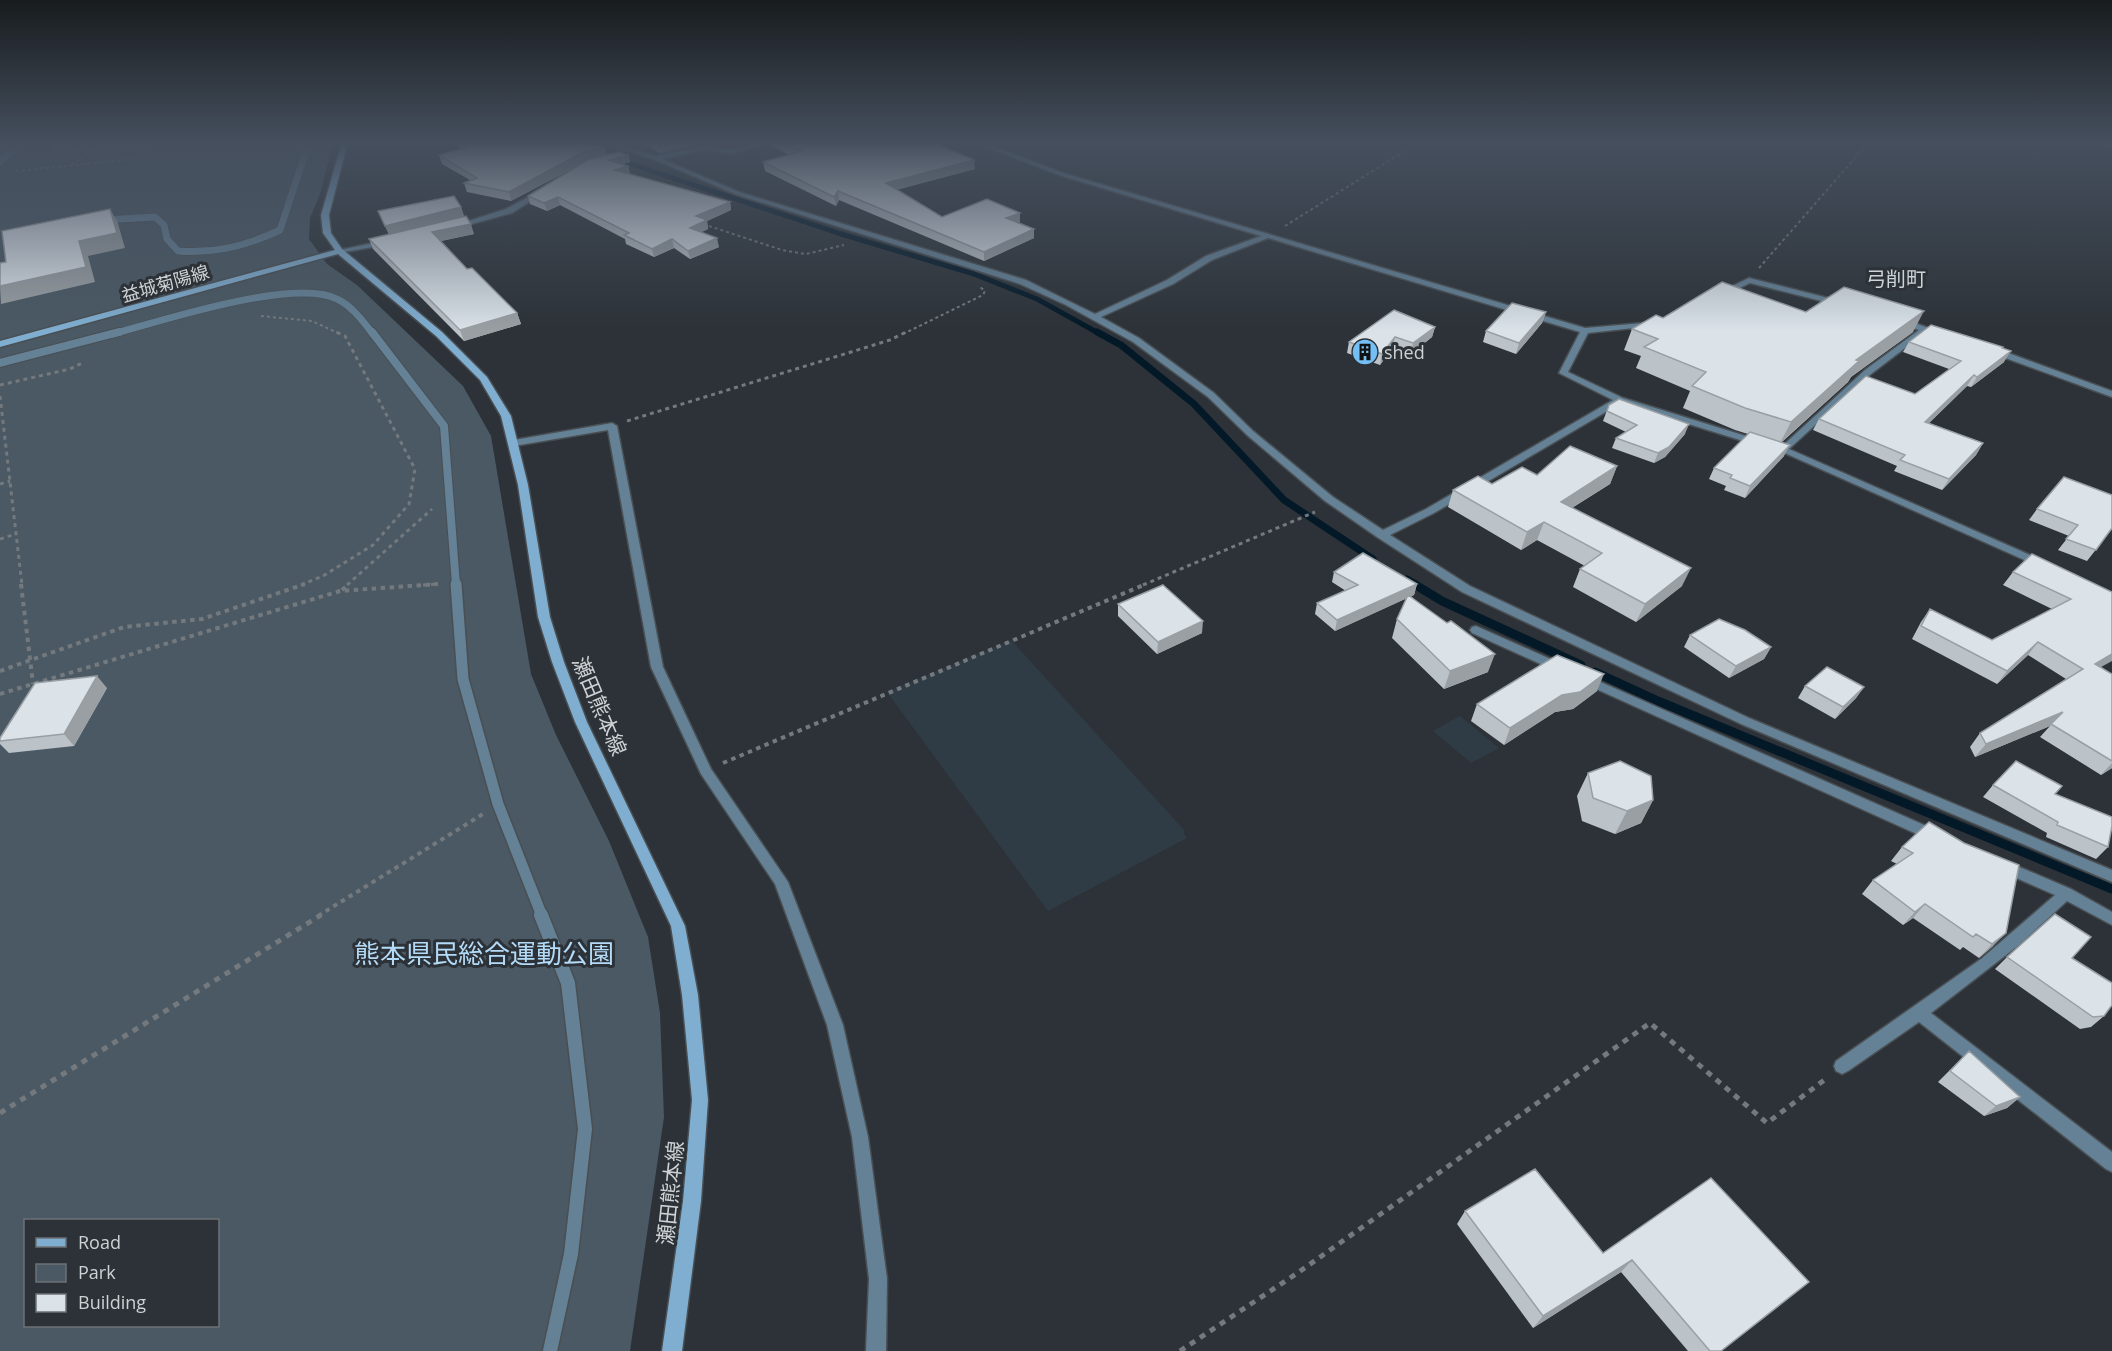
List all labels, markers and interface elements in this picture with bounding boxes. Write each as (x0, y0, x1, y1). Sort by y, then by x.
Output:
street label: 益城菊陽線 (118, 259, 212, 307)
district label: 弓削町 (1866, 265, 1926, 292)
building icon: shed (1350, 337, 1380, 367)
place label: shed (1384, 340, 1425, 364)
street label: 瀬田熊本線 (567, 652, 633, 760)
park label: 熊本県民総合運動公園 (354, 935, 614, 971)
street label: 瀬田熊本線 (651, 1139, 689, 1247)
legend (24, 1219, 219, 1327)
text: Road (78, 1230, 121, 1254)
text: Park (78, 1260, 116, 1284)
text: Building (78, 1290, 146, 1314)

